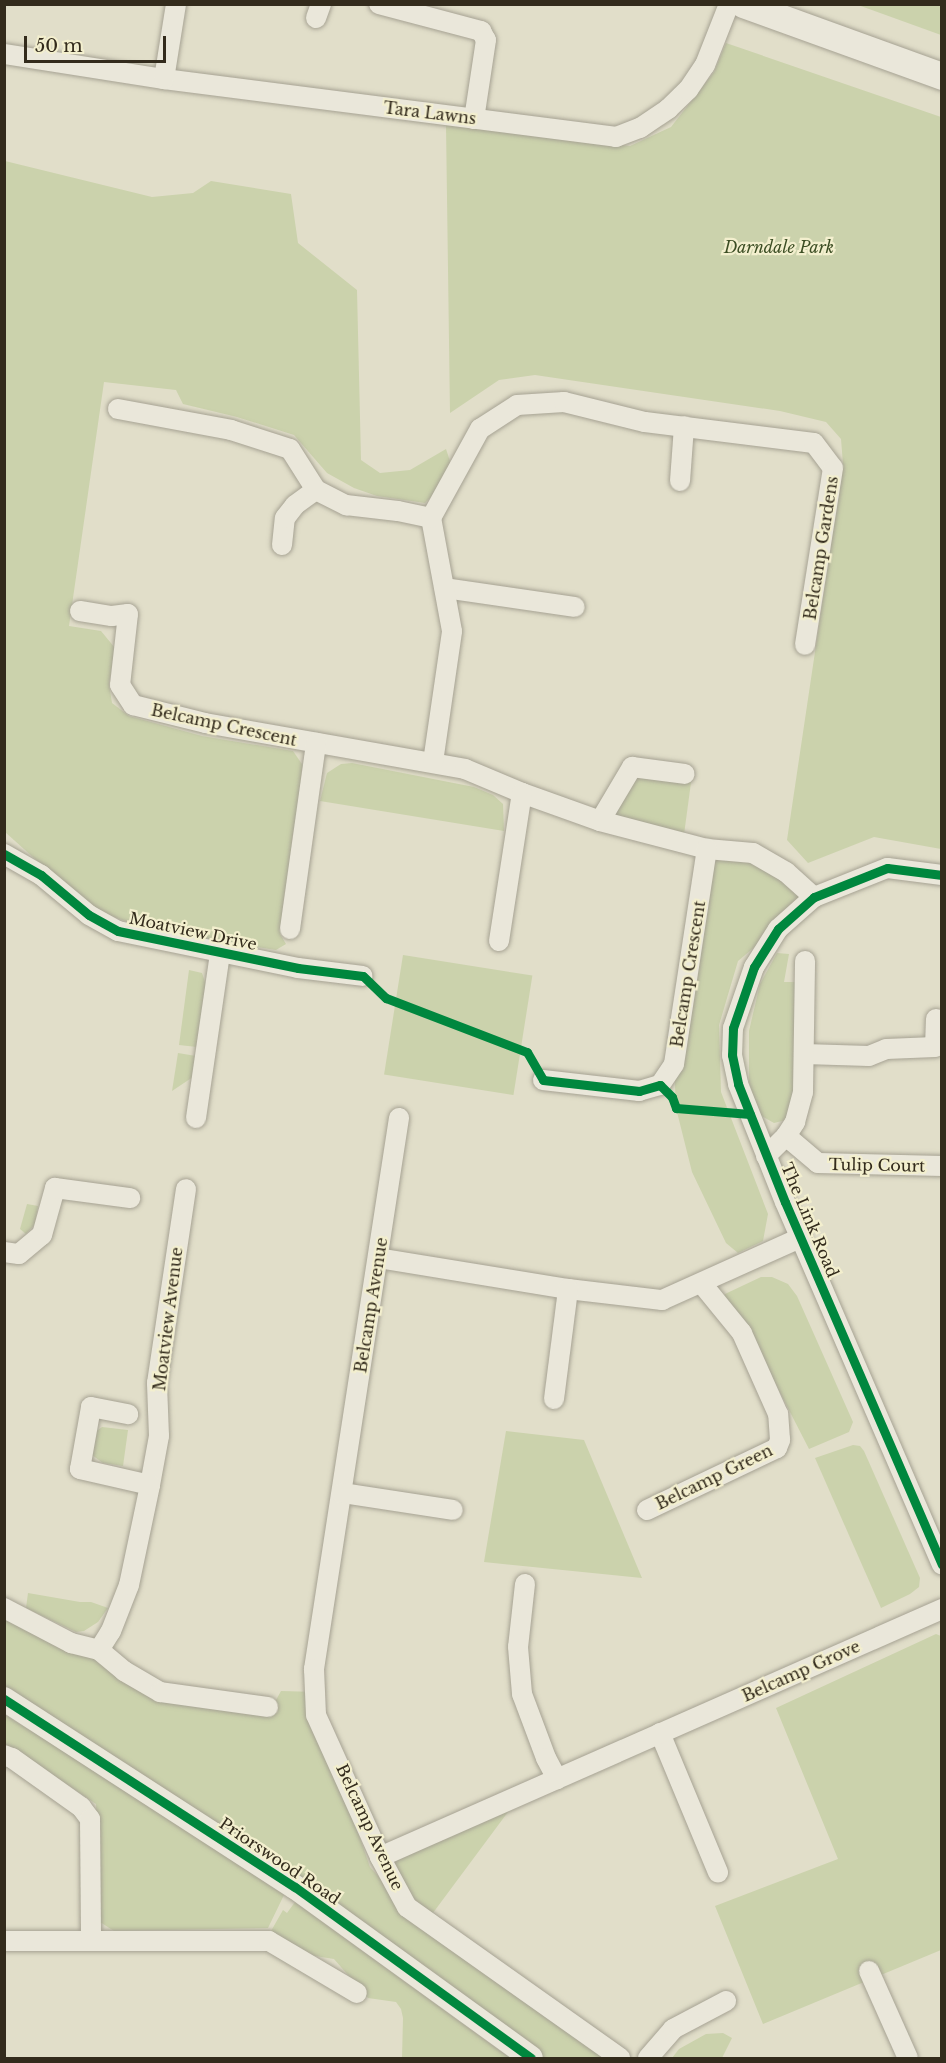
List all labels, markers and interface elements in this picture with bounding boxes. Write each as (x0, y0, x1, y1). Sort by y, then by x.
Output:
scale bar (27, 24, 170, 62)
text: 50 m (35, 35, 83, 57)
street label: Tara Lawns (383, 98, 477, 128)
park label: Darndale Park (724, 237, 834, 257)
street label: Belcamp Gardens (800, 475, 842, 621)
street label: Belcamp Crescent (150, 700, 298, 750)
street label: Belcamp Crescent (667, 899, 709, 1049)
street label: Moatview Drive (127, 908, 259, 954)
street label: Tulip Court (829, 1155, 925, 1175)
street label: The Link Road (777, 1160, 843, 1280)
street label: Belcamp Avenue (351, 1236, 391, 1374)
street label: Moatview Avenue (150, 1246, 186, 1392)
street label: Belcamp Green (653, 1440, 775, 1514)
street label: Belcamp Grove (739, 1636, 863, 1706)
street label: Belcamp Avenue (332, 1761, 408, 1893)
street label: Priorswood Road (216, 1813, 344, 1909)

